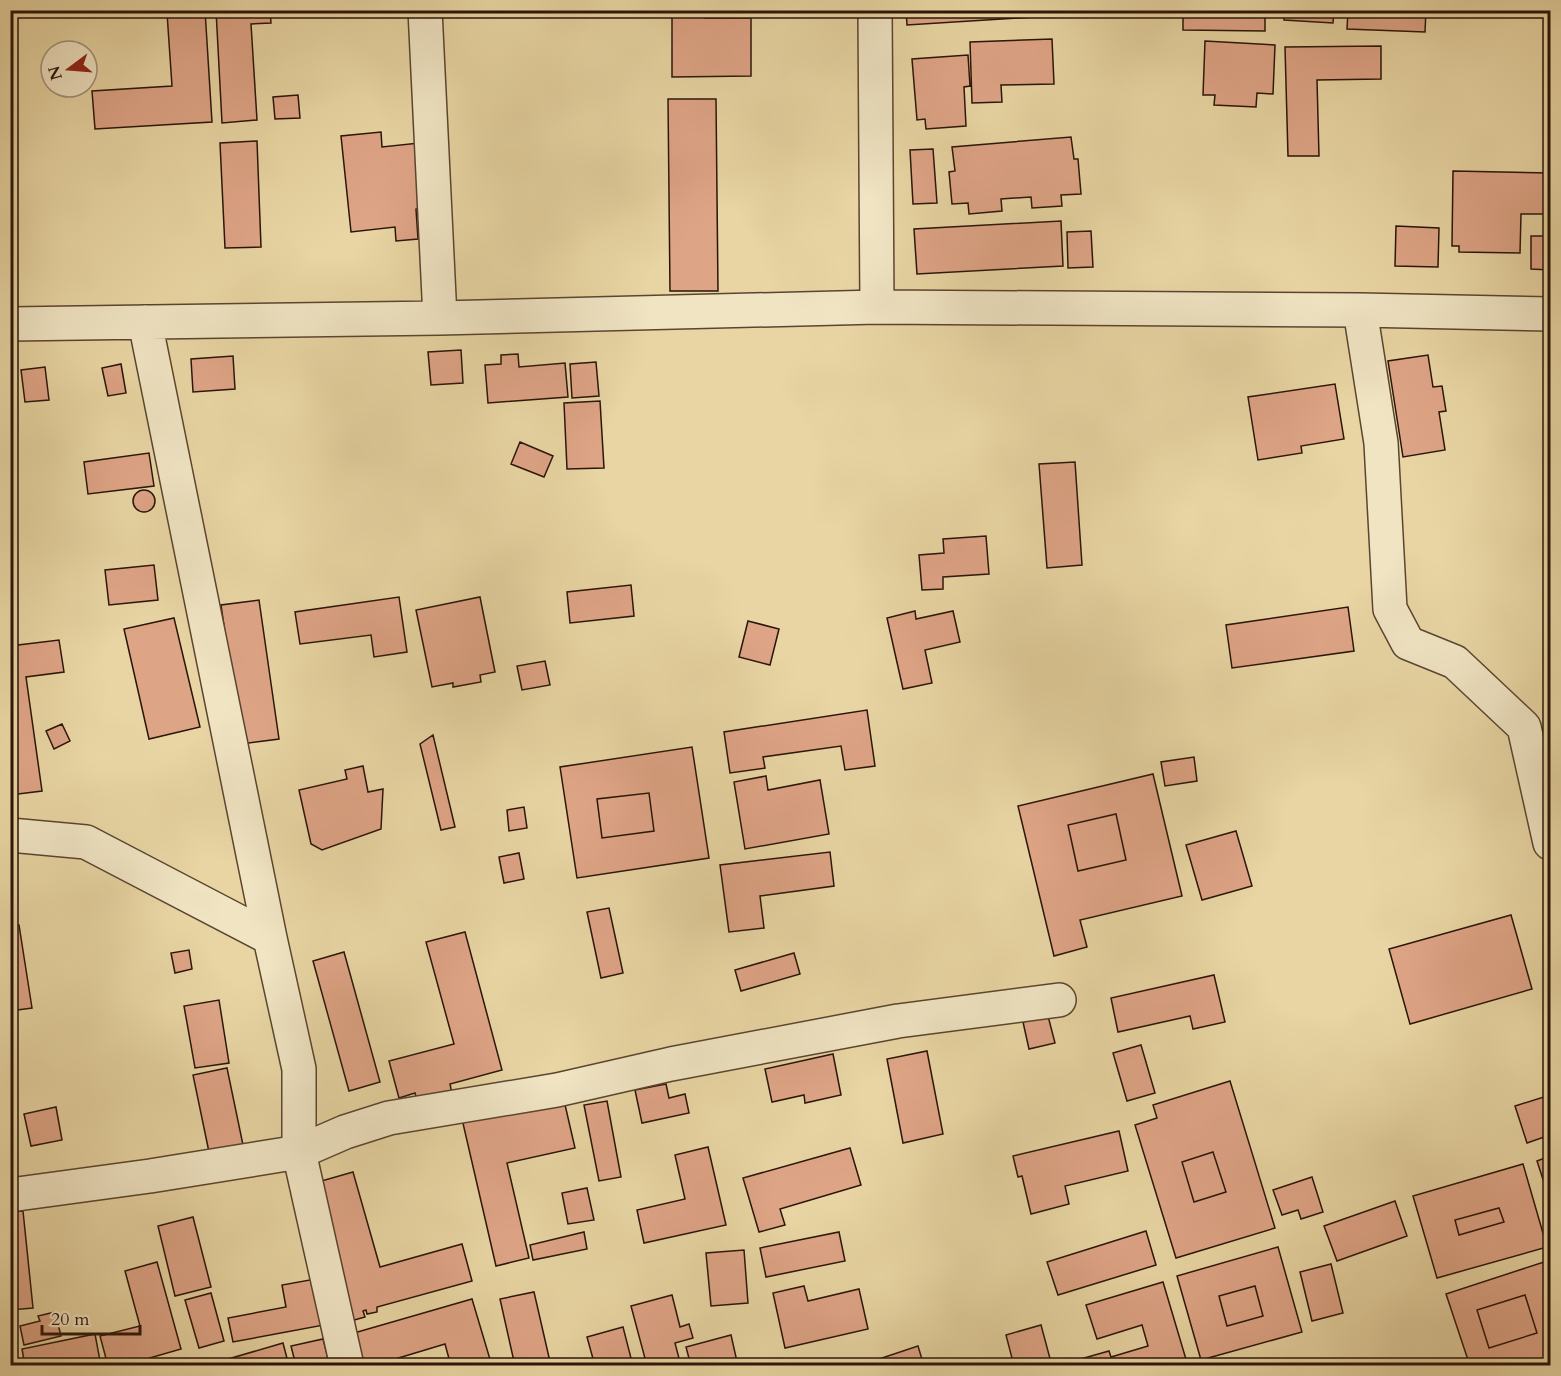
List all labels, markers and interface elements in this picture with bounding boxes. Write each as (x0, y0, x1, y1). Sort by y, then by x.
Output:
north arrow (39, 39, 99, 99)
text: N (43, 63, 68, 83)
scale bar (42, 1298, 140, 1336)
text: 20 m (51, 1307, 90, 1332)

